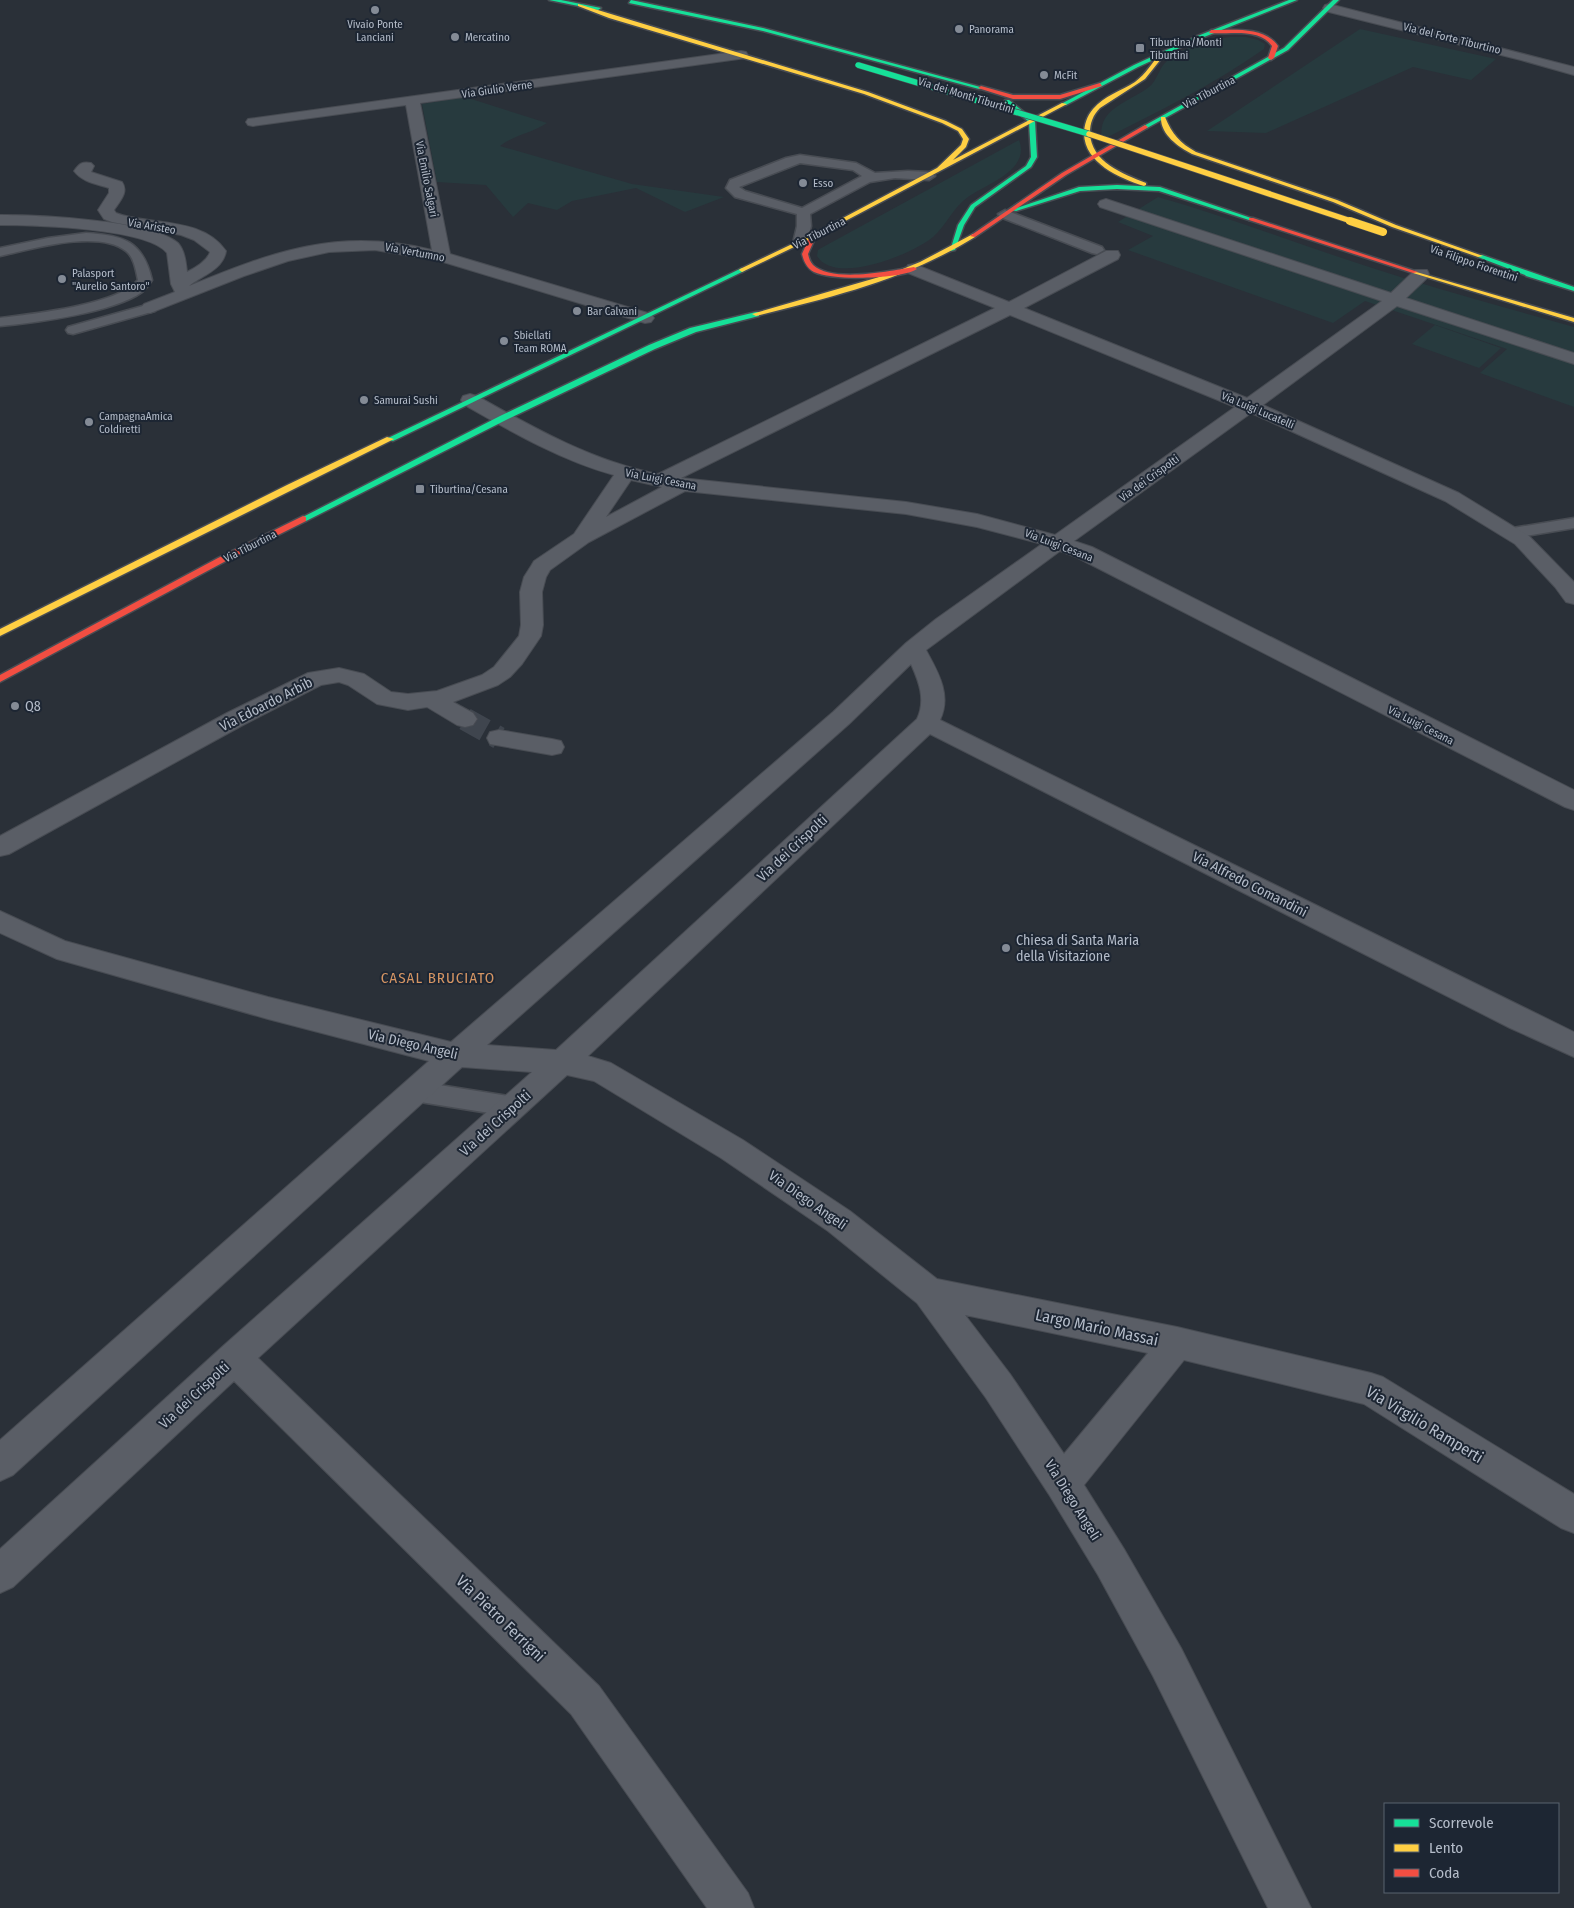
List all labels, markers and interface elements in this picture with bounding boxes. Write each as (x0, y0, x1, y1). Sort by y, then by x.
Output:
marker: Vivaio Ponte Lanciani (369, 4, 381, 16)
place label: Vivaio Ponte Lanciani (347, 18, 403, 44)
street label: Via del Forte Tiburtino (1402, 20, 1502, 57)
marker: Panorama (953, 23, 965, 35)
place label: Panorama (969, 23, 1014, 36)
marker: Mercatino (449, 31, 461, 43)
place label: Mercatino (465, 31, 510, 44)
place label: Tiburtina/Monti Tiburtini (1150, 36, 1222, 62)
marker: Tiburtina/Monti Tiburtini (1134, 42, 1146, 54)
marker: McFit (1038, 69, 1050, 81)
place label: McFit (1054, 69, 1078, 82)
street label: Via Tiburtina (1181, 73, 1238, 112)
street label: Via dei Monti Tiburtini (916, 75, 1016, 116)
street label: Via Giulio Verne (461, 78, 533, 101)
street label: Via Emilio Salgari (413, 140, 440, 218)
marker: Esso (797, 177, 809, 189)
place label: Esso (813, 177, 833, 190)
street label: Via Tiburtina (791, 215, 848, 252)
street label: Via Aristeo (127, 216, 177, 237)
street label: Via Vertumno (384, 240, 446, 265)
street label: Via Filippo Fiorentini (1428, 242, 1520, 285)
place label: Palasport "Aurelio Santoro" (72, 267, 150, 293)
marker: Palasport "Aurelio Santoro" (56, 273, 68, 285)
marker: Bar Calvani (571, 305, 583, 317)
place label: Bar Calvani (587, 305, 637, 318)
place label: Sbiellati Team ROMA (514, 329, 567, 355)
marker: Sbiellati Team ROMA (498, 335, 510, 347)
street label: Via Luigi Lucatelli (1219, 389, 1296, 432)
marker: Samurai Sushi (358, 394, 370, 406)
place label: Samurai Sushi (374, 394, 438, 407)
place label: CampagnaAmica Coldiretti (99, 410, 173, 436)
marker: CampagnaAmica Coldiretti (83, 416, 95, 428)
street label: Via dei Crispolti (1117, 452, 1182, 504)
street label: Via Luigi Cesana (624, 466, 698, 493)
marker: Tiburtina/Cesana (414, 483, 426, 495)
place label: Tiburtina/Cesana (430, 483, 508, 496)
street label: Via Luigi Cesana (1023, 526, 1095, 564)
street label: Via Tiburtina (222, 528, 279, 565)
street label: Via Edoardo Arbib (217, 674, 316, 735)
place label: Q8 (25, 698, 41, 715)
marker: Q8 (9, 700, 21, 712)
street label: Via Luigi Cesana (1386, 703, 1456, 748)
street label: Via dei Crispolti (754, 811, 831, 885)
street label: Via Alfredo Comandini (1189, 848, 1310, 921)
place label: Chiesa di Santa Maria della Visitazione (1016, 932, 1139, 965)
marker: Chiesa di Santa Maria della Visitazione (1000, 942, 1012, 954)
district label: CASAL BRUCIATO (381, 969, 495, 987)
street label: Via Diego Angeli (366, 1026, 459, 1063)
street label: Via dei Crispolti (456, 1087, 534, 1160)
street label: Via Diego Angeli (765, 1167, 850, 1234)
street label: Largo Mario Massai (1034, 1305, 1160, 1350)
street label: Via dei Crispolti (156, 1358, 233, 1432)
street label: Via Virgilio Ramperti (1363, 1382, 1487, 1467)
street label: Via Diego Angeli (1041, 1457, 1104, 1544)
street label: Via Pietro Ferrigni (452, 1571, 549, 1666)
legend (1384, 1803, 1559, 1893)
text: Scorrevole (1429, 1814, 1494, 1832)
text: Lento (1429, 1839, 1463, 1857)
text: Coda (1429, 1864, 1460, 1882)

